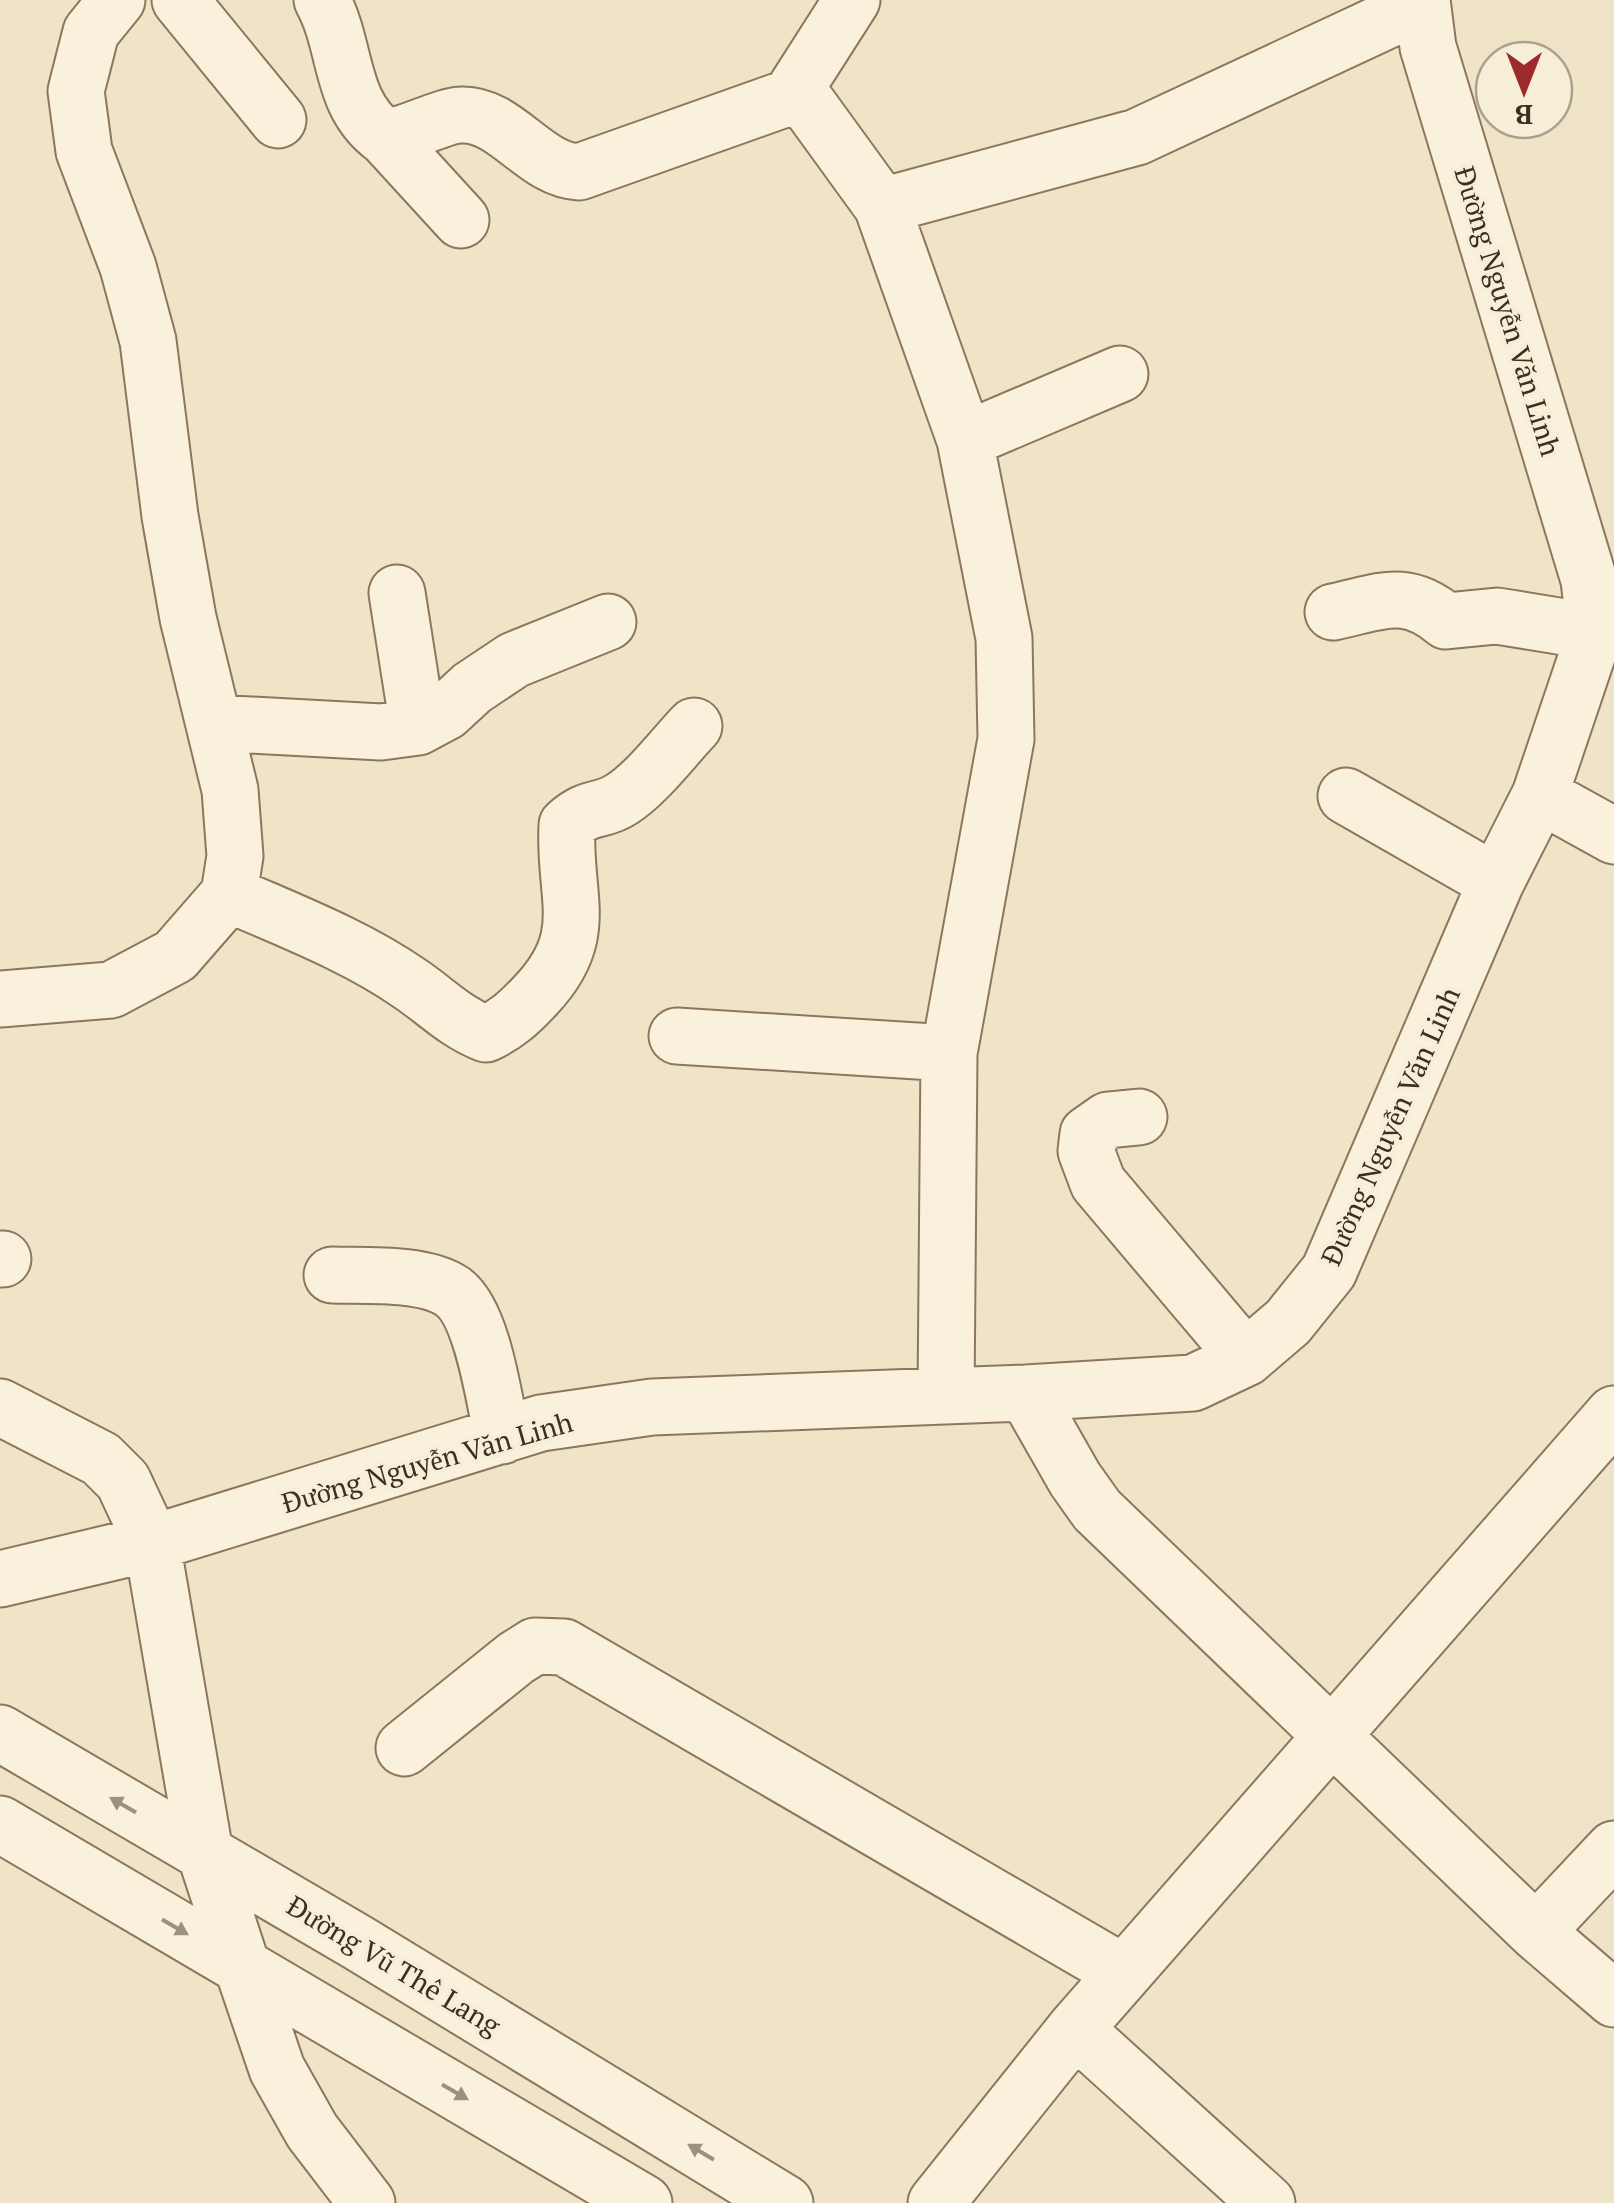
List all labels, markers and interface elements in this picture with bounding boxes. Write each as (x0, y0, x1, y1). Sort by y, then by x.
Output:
north arrow (1474, 40, 1574, 140)
text: B (1515, 97, 1533, 134)
street label: Đường Nguyễn Văn Linh (1446, 162, 1570, 460)
street label: Đường Nguyễn Văn Linh (1312, 981, 1468, 1271)
street label: Đường Nguyễn Văn Linh (277, 1403, 577, 1521)
one-way arrow (109, 1797, 137, 1814)
street label: Đường Vũ Thê Lang (280, 1887, 509, 2044)
one-way arrow (161, 1918, 189, 1935)
one-way arrow (441, 2082, 469, 2100)
one-way arrow (687, 2144, 715, 2161)

